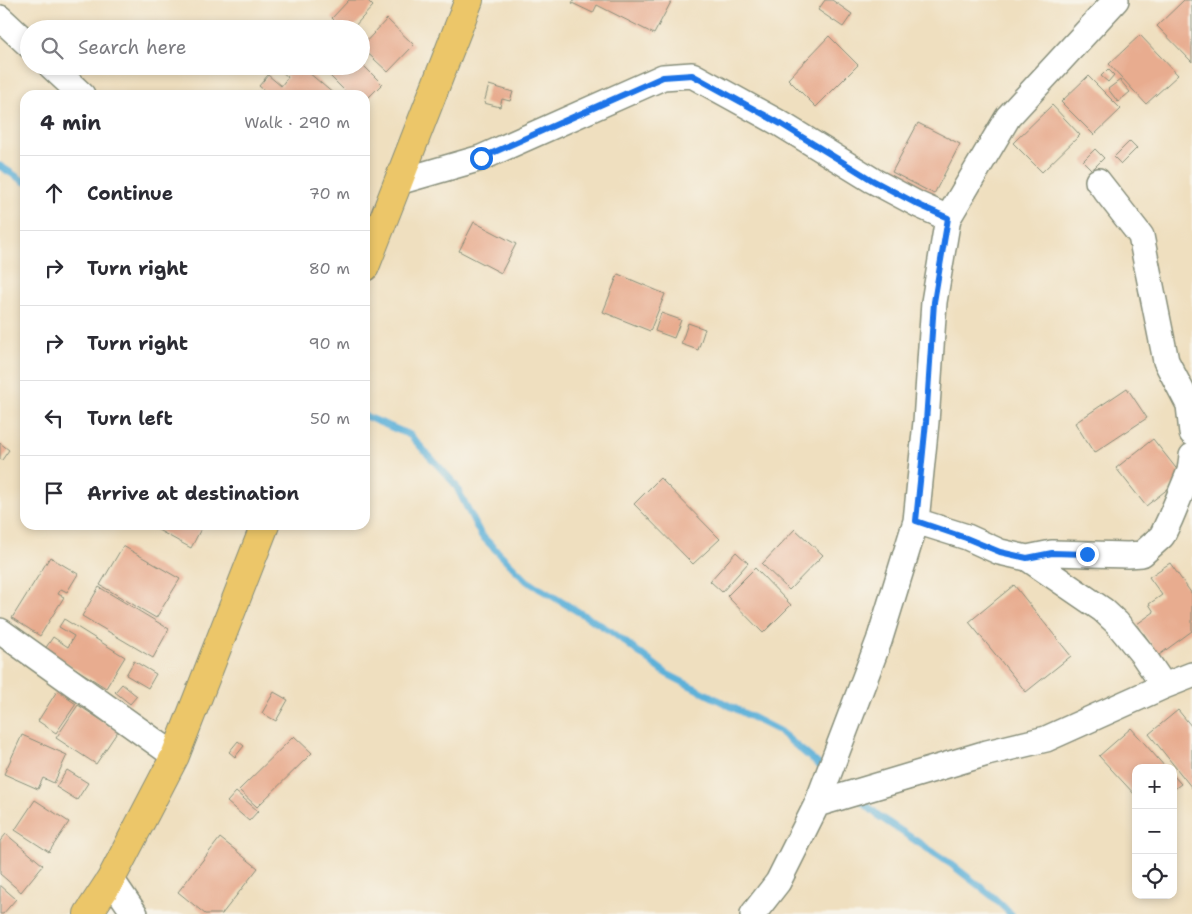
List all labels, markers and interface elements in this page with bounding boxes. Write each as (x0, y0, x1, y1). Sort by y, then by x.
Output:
search box (20, 20, 370, 75)
icon: search (38, 34, 66, 62)
text: Search here (78, 35, 187, 60)
text: 4 min (40, 109, 101, 137)
text: Walk · 290 m (244, 112, 350, 133)
route start (470, 147, 493, 170)
icon: ahead (40, 179, 68, 207)
text: Continue (87, 181, 173, 206)
text: 70 m (309, 183, 350, 204)
icon: right (40, 254, 68, 282)
text: Turn right (87, 256, 188, 281)
text: 80 m (309, 258, 350, 279)
icon: right (40, 329, 68, 357)
text: Turn right (87, 331, 188, 356)
text: 90 m (309, 333, 350, 354)
icon: left (40, 404, 68, 432)
text: Turn left (87, 406, 173, 431)
text: 50 m (310, 408, 350, 429)
icon: arrive (40, 479, 68, 507)
text: Arrive at destination (87, 481, 299, 506)
route end (1076, 543, 1099, 566)
map controls (1132, 764, 1177, 899)
button: + (1132, 764, 1177, 809)
button: − (1132, 809, 1177, 854)
button: locate (1132, 854, 1177, 899)

